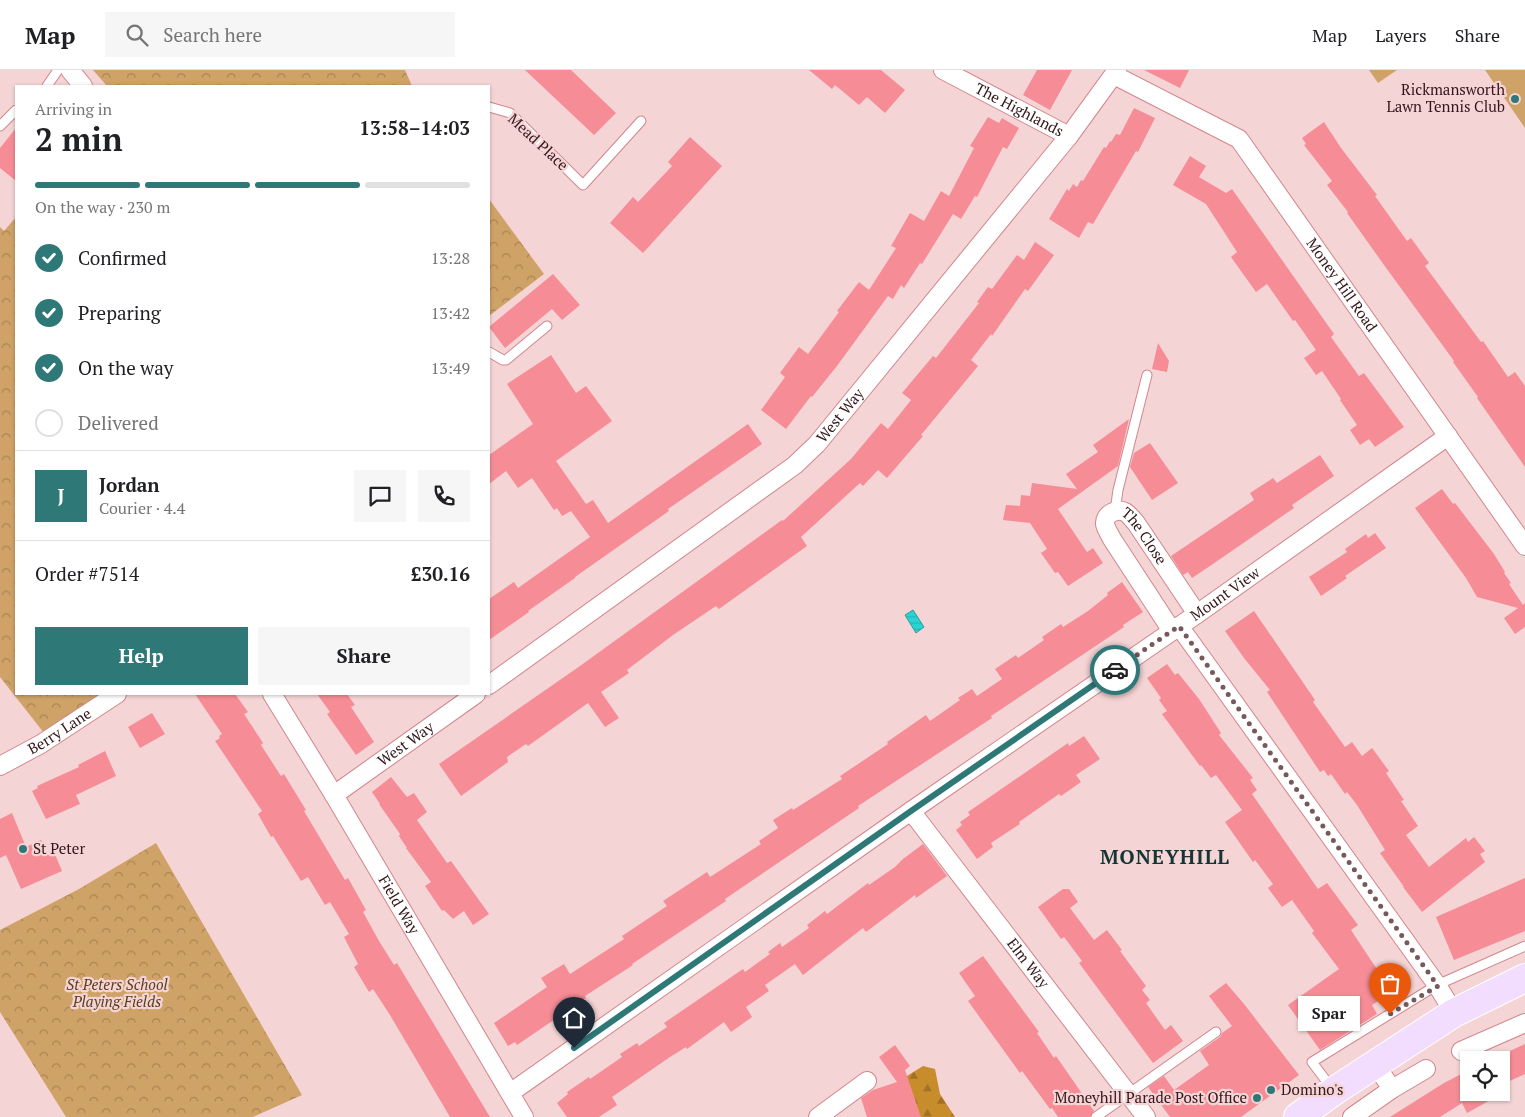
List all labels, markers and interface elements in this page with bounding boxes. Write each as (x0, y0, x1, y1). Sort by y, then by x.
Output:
search box (105, 12, 455, 57)
text: Map (25, 19, 75, 51)
icon: search (123, 21, 151, 49)
text: Search here (163, 22, 262, 47)
text: Map (1312, 23, 1347, 47)
text: Layers (1375, 23, 1427, 47)
text: Share (1455, 23, 1500, 47)
street label: The Highlands (972, 78, 1067, 140)
place label: Rickmansworth Lawn Tennis Club (1386, 79, 1505, 116)
marker: Rickmansworth Lawn Tennis Club (1509, 93, 1521, 105)
text: Arriving in (35, 98, 112, 120)
street label: Mead Place (504, 108, 573, 174)
text: 13:58–14:03 (359, 115, 470, 140)
text: 2 min (35, 118, 123, 160)
text: On the way · 230 m (35, 196, 170, 218)
street label: Money Hill Road (1303, 234, 1382, 335)
icon: check (35, 244, 63, 272)
text: Confirmed (78, 245, 167, 270)
text: 13:28 (431, 247, 470, 269)
icon: check (35, 299, 63, 327)
text: Preparing (78, 300, 161, 325)
text: 13:42 (431, 302, 470, 324)
icon: check (35, 354, 63, 382)
text: On the way (78, 355, 173, 380)
text: 13:49 (431, 357, 470, 379)
street label: West Way (811, 383, 868, 446)
text: Delivered (78, 410, 159, 435)
button: chat (354, 470, 406, 522)
button: phone (418, 470, 470, 522)
text: Jordan (99, 472, 160, 497)
text: J (58, 483, 64, 508)
text: Courier · 4.4 (99, 497, 185, 519)
street label: The Close (1118, 502, 1172, 568)
text: Order #7514 (35, 561, 139, 586)
text: £30.16 (411, 561, 470, 586)
street label: Mount View (1186, 561, 1264, 625)
button: Help (35, 627, 248, 685)
button: Share (258, 627, 470, 685)
courier (1090, 645, 1140, 695)
icon: car (1101, 656, 1129, 684)
street label: Berry Lane (24, 703, 95, 758)
street label: West Way (373, 716, 438, 770)
place label: St Peter (33, 838, 85, 858)
marker: St Peter (17, 843, 29, 855)
district label: MONEYHILL (1100, 843, 1230, 870)
street label: Field Way (375, 871, 425, 938)
street label: Elm Way (1003, 934, 1055, 992)
pin (1369, 963, 1411, 1014)
icon: bag (1376, 970, 1404, 998)
park label: St Peters School Playing Fields (66, 974, 169, 1011)
callout: Spar (1298, 996, 1360, 1032)
pin (553, 997, 595, 1048)
text: Spar (1312, 1002, 1346, 1024)
icon: home (560, 1004, 588, 1032)
map controls (1460, 1051, 1510, 1101)
button: locate (1460, 1051, 1510, 1101)
place label: Domino's (1281, 1079, 1343, 1099)
marker: Domino's (1265, 1084, 1277, 1096)
place label: Moneyhill Parade Post Office (1055, 1087, 1247, 1107)
marker: Moneyhill Parade Post Office (1251, 1092, 1263, 1104)

